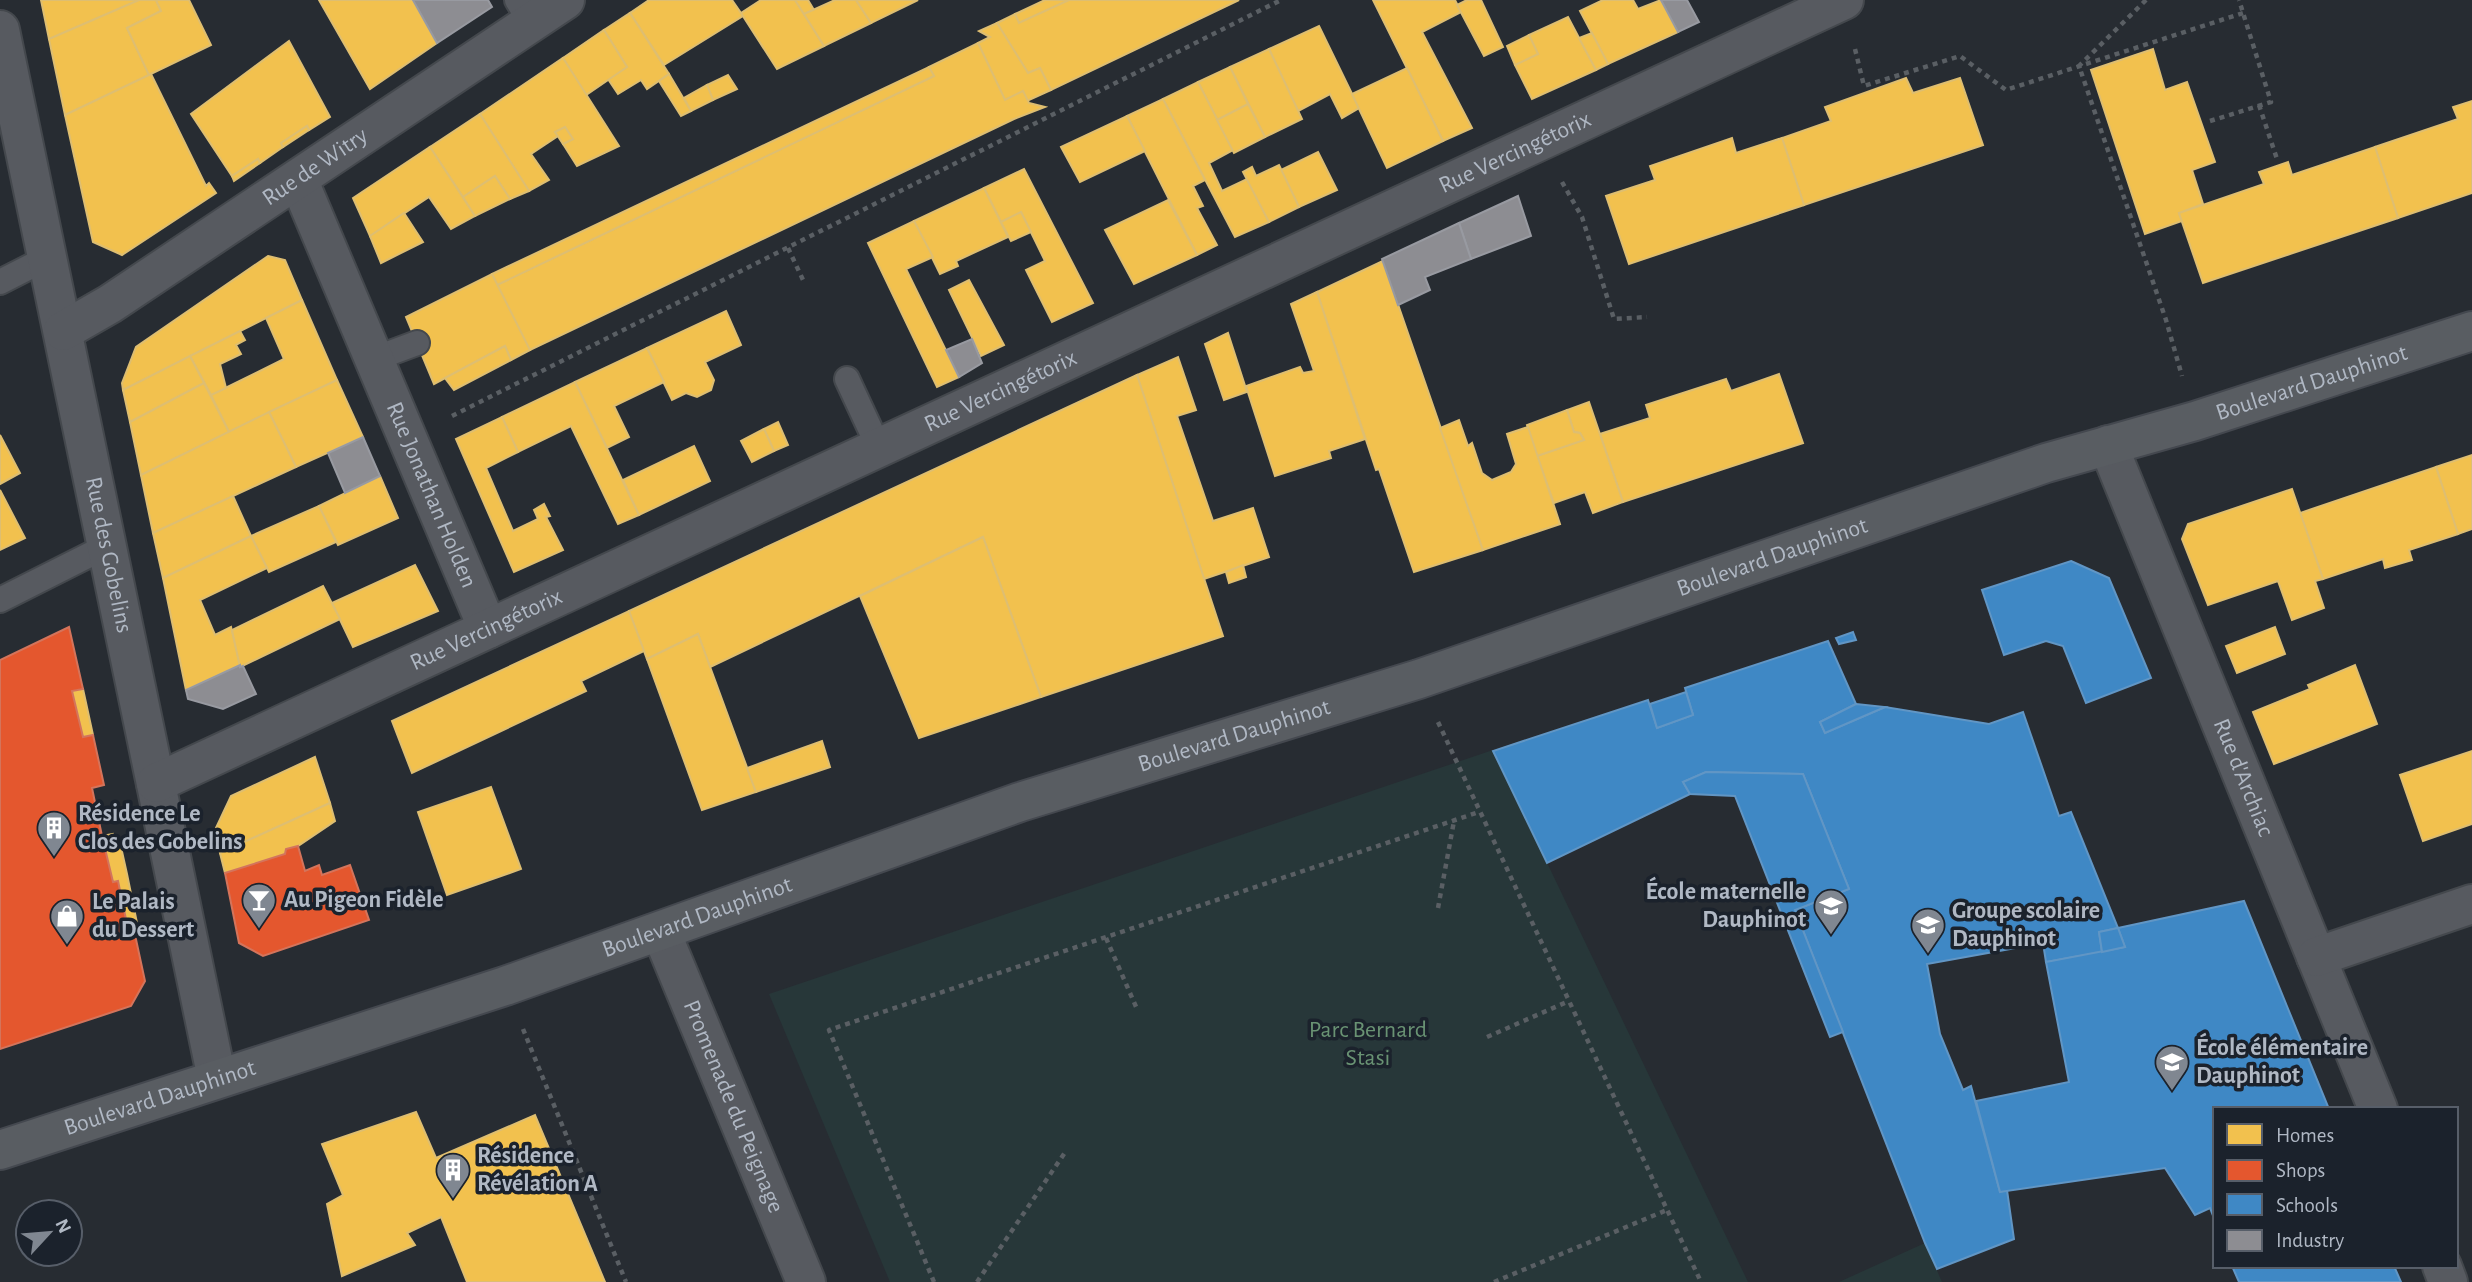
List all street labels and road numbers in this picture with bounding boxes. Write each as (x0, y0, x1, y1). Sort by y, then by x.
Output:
street label: Rue Vercingétorix (1435, 107, 1595, 198)
street label: Rue de Witry (258, 123, 372, 210)
street label: Boulevard Dauphinot (2213, 341, 2411, 425)
street label: Rue Vercingétorix (921, 346, 1081, 437)
street label: Rue Jonathan Holden (382, 399, 481, 591)
street label: Rue des Gobelins (81, 475, 136, 635)
street label: Boulevard Dauphinot (1674, 513, 1871, 601)
street label: Rue Vercingétorix (407, 584, 566, 675)
street label: Boulevard Dauphinot (1135, 695, 1333, 777)
street label: Rue d'Archiac (2209, 715, 2278, 840)
street label: Boulevard Dauphinot (599, 872, 796, 962)
street label: Promenade du Peignage (679, 997, 788, 1216)
street label: Boulevard Dauphinot (61, 1056, 259, 1140)

